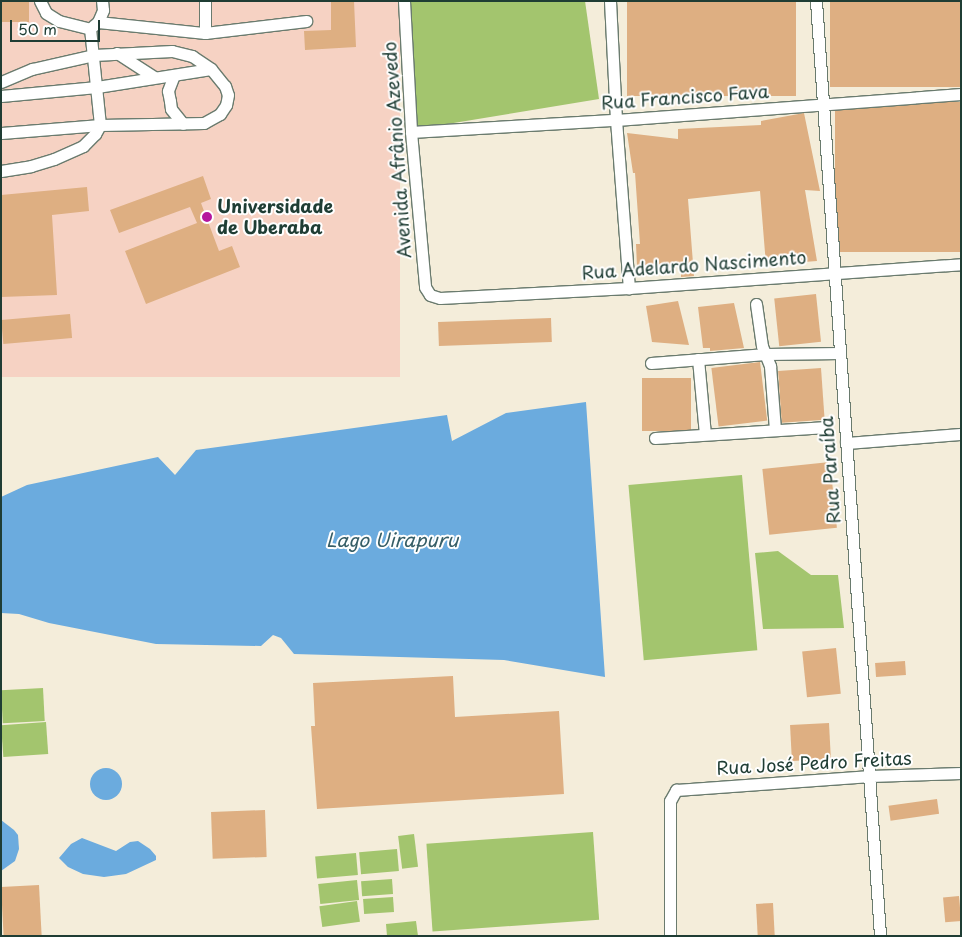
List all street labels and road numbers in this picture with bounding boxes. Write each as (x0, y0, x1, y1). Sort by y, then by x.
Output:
street label: Avenida Afrânio Azevedo (379, 41, 415, 259)
street label: Rua Francisco Fava (599, 80, 771, 114)
street label: Rua Adelardo Nascimento (581, 246, 807, 284)
street label: Rua Paraíba (815, 415, 845, 525)
street label: Rua José Pedro Freitas (715, 747, 913, 779)

